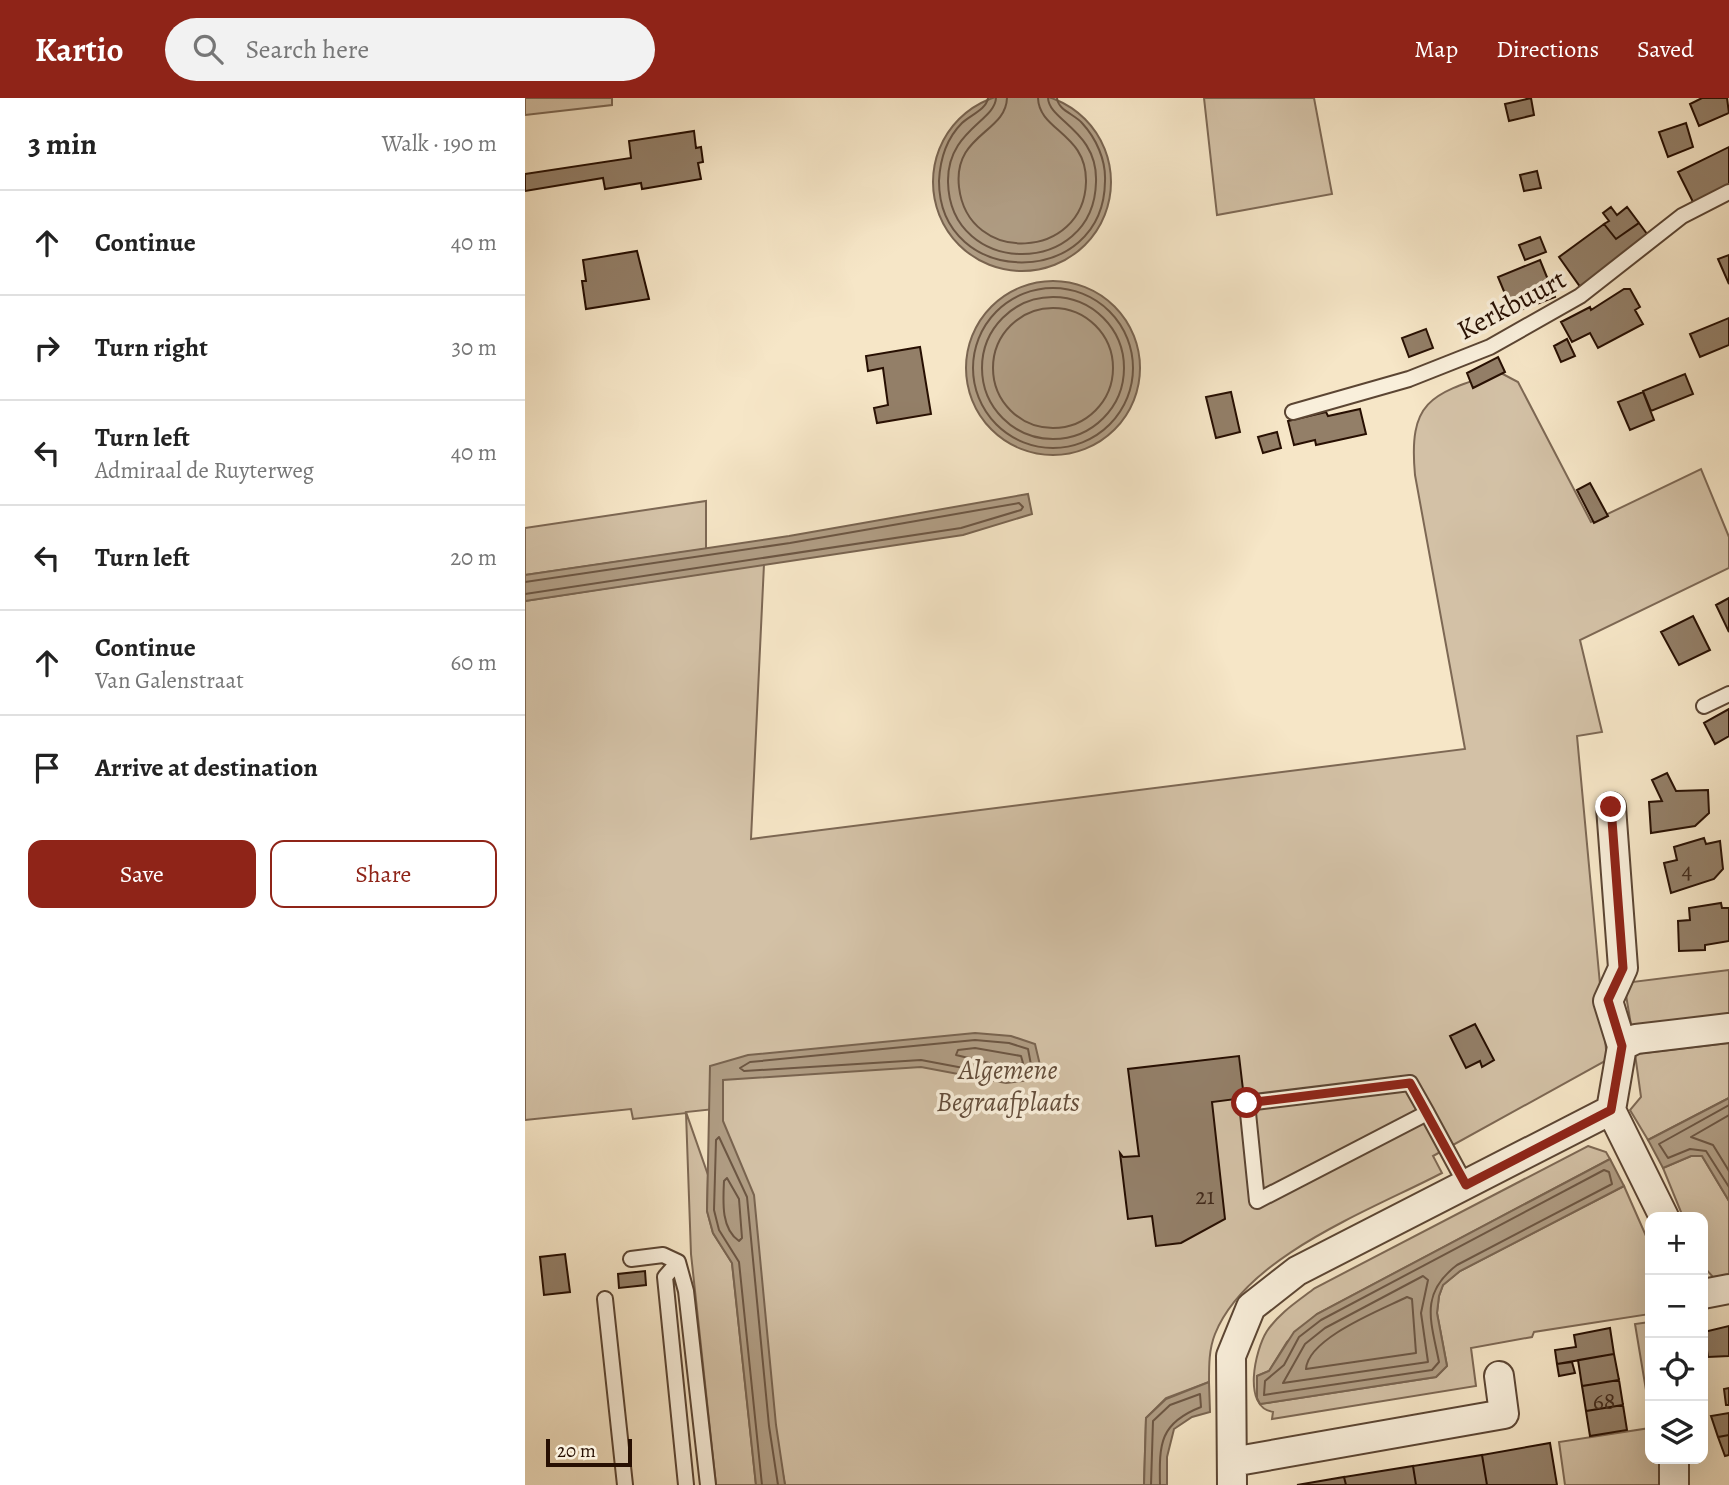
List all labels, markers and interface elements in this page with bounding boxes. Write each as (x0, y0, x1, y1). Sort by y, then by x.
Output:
search box (165, 18, 655, 81)
text: Kartio (35, 27, 123, 72)
icon: search (189, 30, 227, 68)
text: Search here (245, 32, 369, 67)
text: Map (1414, 33, 1458, 65)
text: Directions (1496, 33, 1599, 65)
text: Saved (1637, 33, 1694, 65)
text: 3 min (28, 124, 97, 164)
text: Walk · 190 m (382, 128, 497, 159)
icon: ahead (28, 224, 66, 262)
text: Continue (95, 225, 196, 260)
text: 40 m (451, 227, 497, 258)
street label: Kerkbuurt (1450, 260, 1573, 349)
icon: right (28, 329, 66, 367)
text: Turn right (95, 330, 208, 365)
text: 30 m (451, 332, 497, 363)
text: Turn left (95, 420, 190, 455)
icon: left (28, 434, 66, 472)
text: 40 m (451, 437, 497, 468)
text: Admiraal de Ruyterweg (95, 455, 314, 486)
icon: left (28, 539, 66, 577)
text: Turn left (95, 540, 190, 575)
text: 20 m (450, 542, 497, 573)
text: Continue (95, 630, 196, 665)
icon: ahead (28, 644, 66, 682)
text: 60 m (450, 647, 497, 678)
text: Van Galenstraat (95, 665, 244, 696)
icon: arrive (28, 749, 66, 787)
text: Arrive at destination (95, 750, 318, 785)
route end (1595, 791, 1626, 822)
button: Save (28, 840, 256, 908)
button: Share (270, 840, 497, 908)
house number: 4 (1682, 854, 1693, 886)
park label: Algemene Begraafplaats (936, 1051, 1080, 1121)
route start (1231, 1087, 1262, 1118)
house number: 21 (1195, 1180, 1215, 1212)
map controls (1645, 1212, 1708, 1464)
button: + (1645, 1212, 1708, 1275)
button: − (1645, 1275, 1708, 1338)
button: locate (1645, 1338, 1708, 1401)
house number: 68 (1593, 1385, 1615, 1417)
button: layers (1645, 1401, 1708, 1464)
scale bar (546, 1436, 632, 1468)
text: 20 m (557, 1438, 596, 1464)

